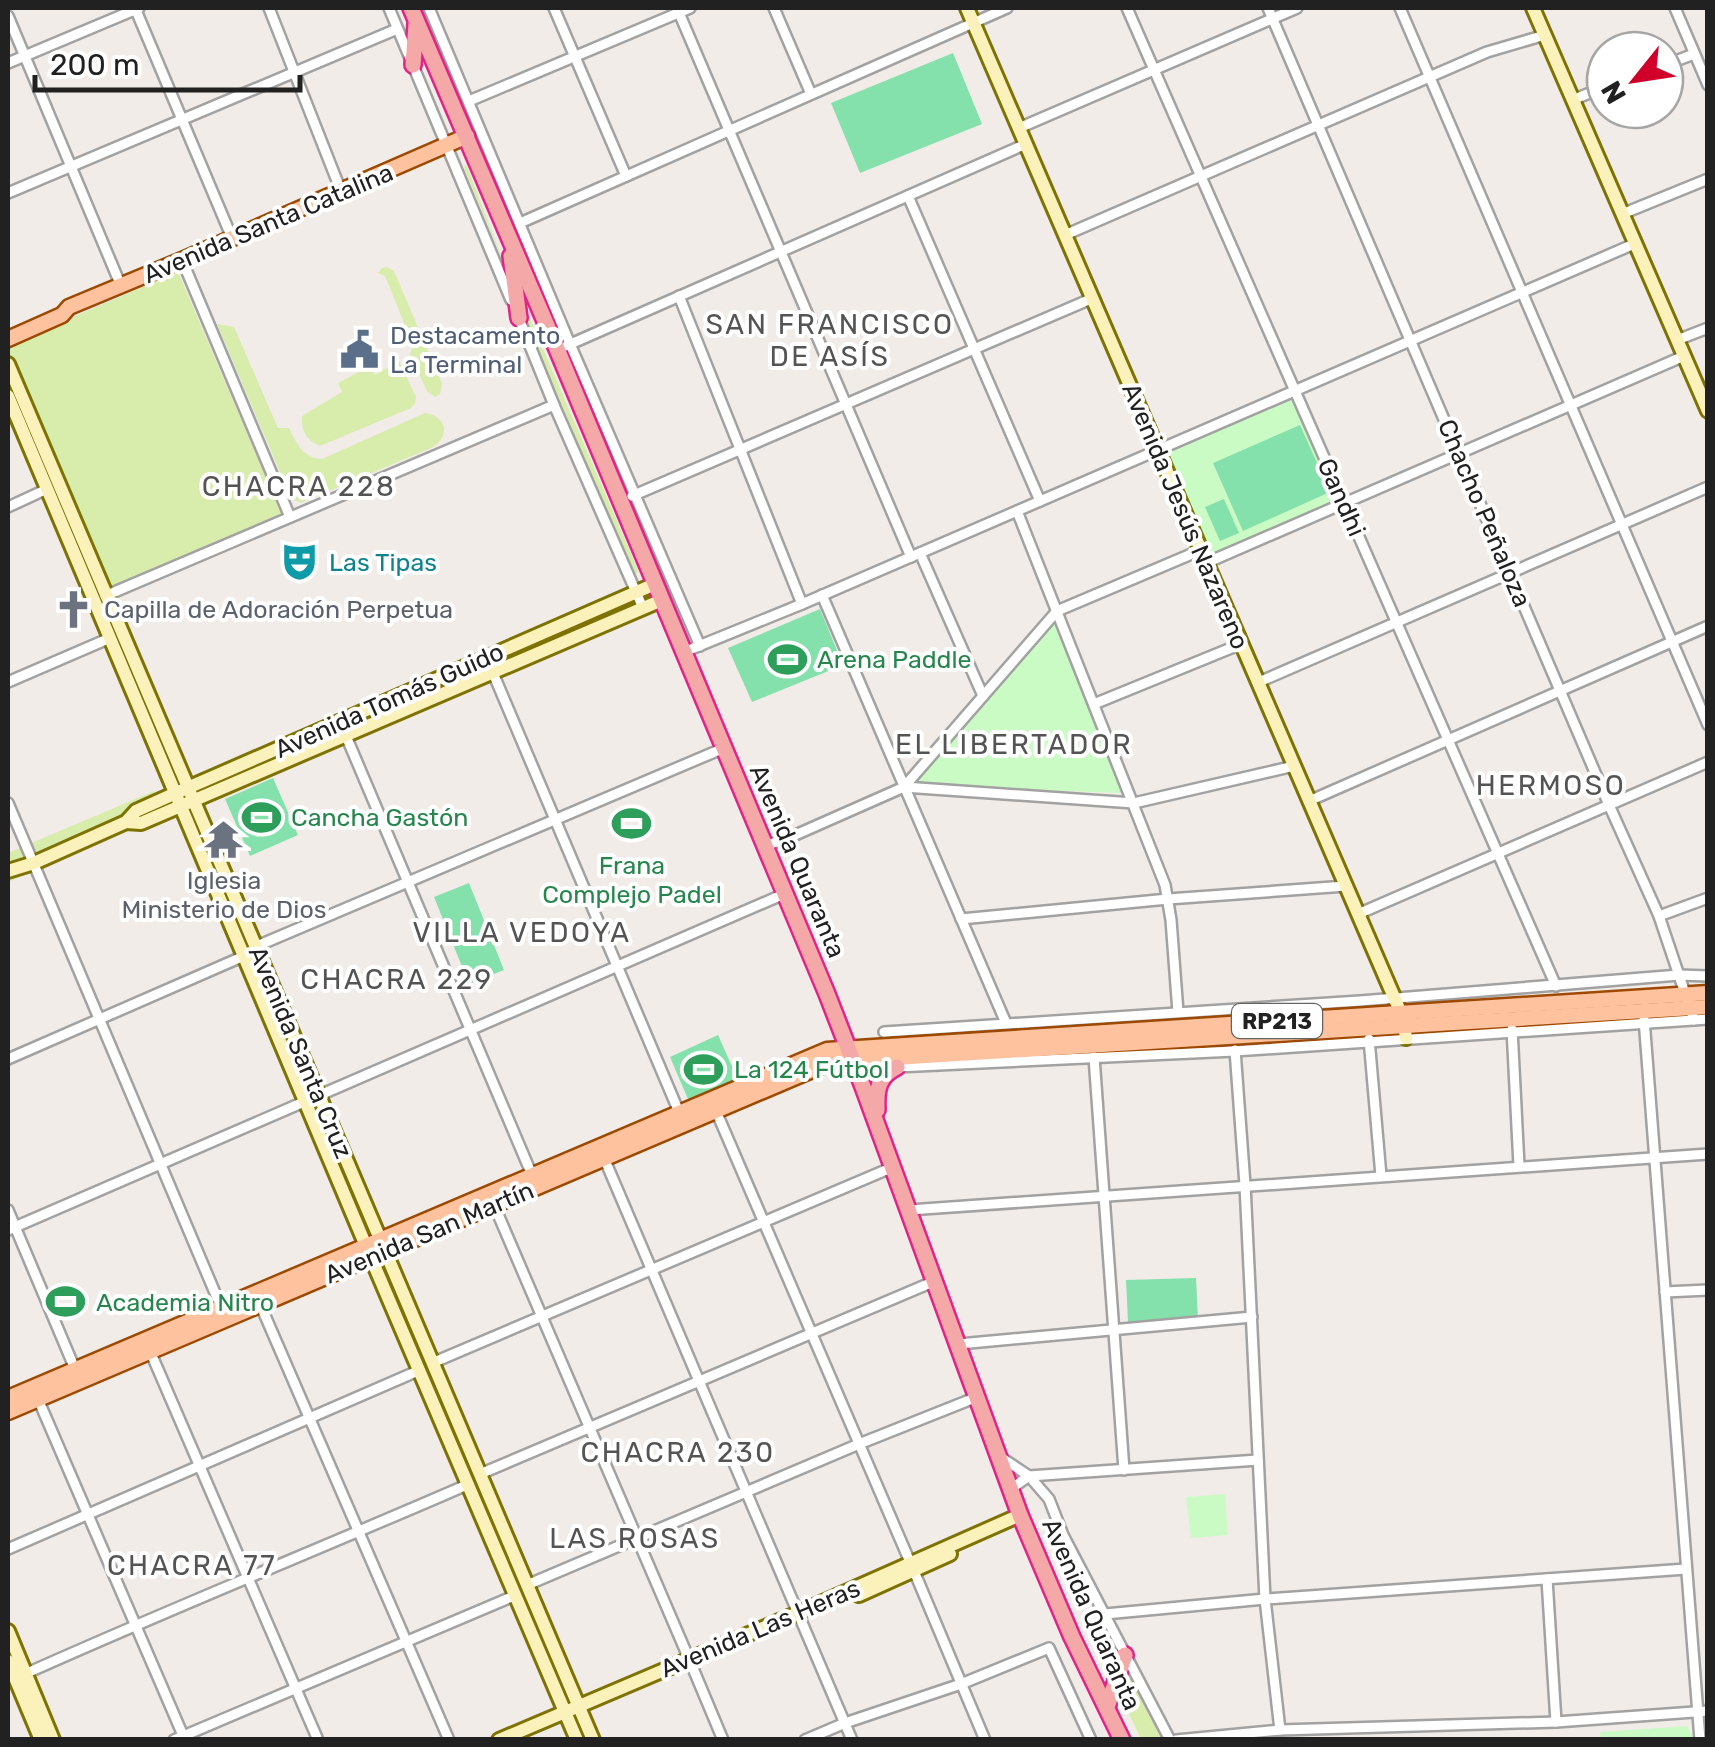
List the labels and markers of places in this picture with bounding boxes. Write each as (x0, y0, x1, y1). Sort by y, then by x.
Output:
place label: Destacamento La Terminal (390, 321, 560, 379)
public building icon: Destacamento La Terminal (339, 328, 381, 370)
theatre icon: Las Tipas (278, 541, 320, 583)
place label: Las Tipas (329, 548, 437, 577)
church icon: Capilla de Adoración Perpetua (53, 588, 95, 630)
place label: Capilla de Adoración Perpetua (104, 595, 453, 624)
sports icon: Arena Paddle (766, 638, 808, 680)
place label: Arena Paddle (817, 645, 972, 674)
sports icon: Cancha Gastón (240, 796, 282, 838)
place label: Cancha Gastón (291, 803, 468, 832)
sports icon: Frana Complejo Padel (611, 803, 653, 845)
temple icon: Iglesia Ministerio de Dios (203, 818, 245, 860)
place label: Frana Complejo Padel (542, 851, 722, 909)
place label: Iglesia Ministerio de Dios (121, 866, 327, 924)
sports icon: La 124 Fútbol (683, 1048, 725, 1090)
place label: La 124 Fútbol (734, 1055, 889, 1084)
sports icon: Academia Nitro (45, 1281, 87, 1323)
place label: Academia Nitro (96, 1288, 274, 1317)

